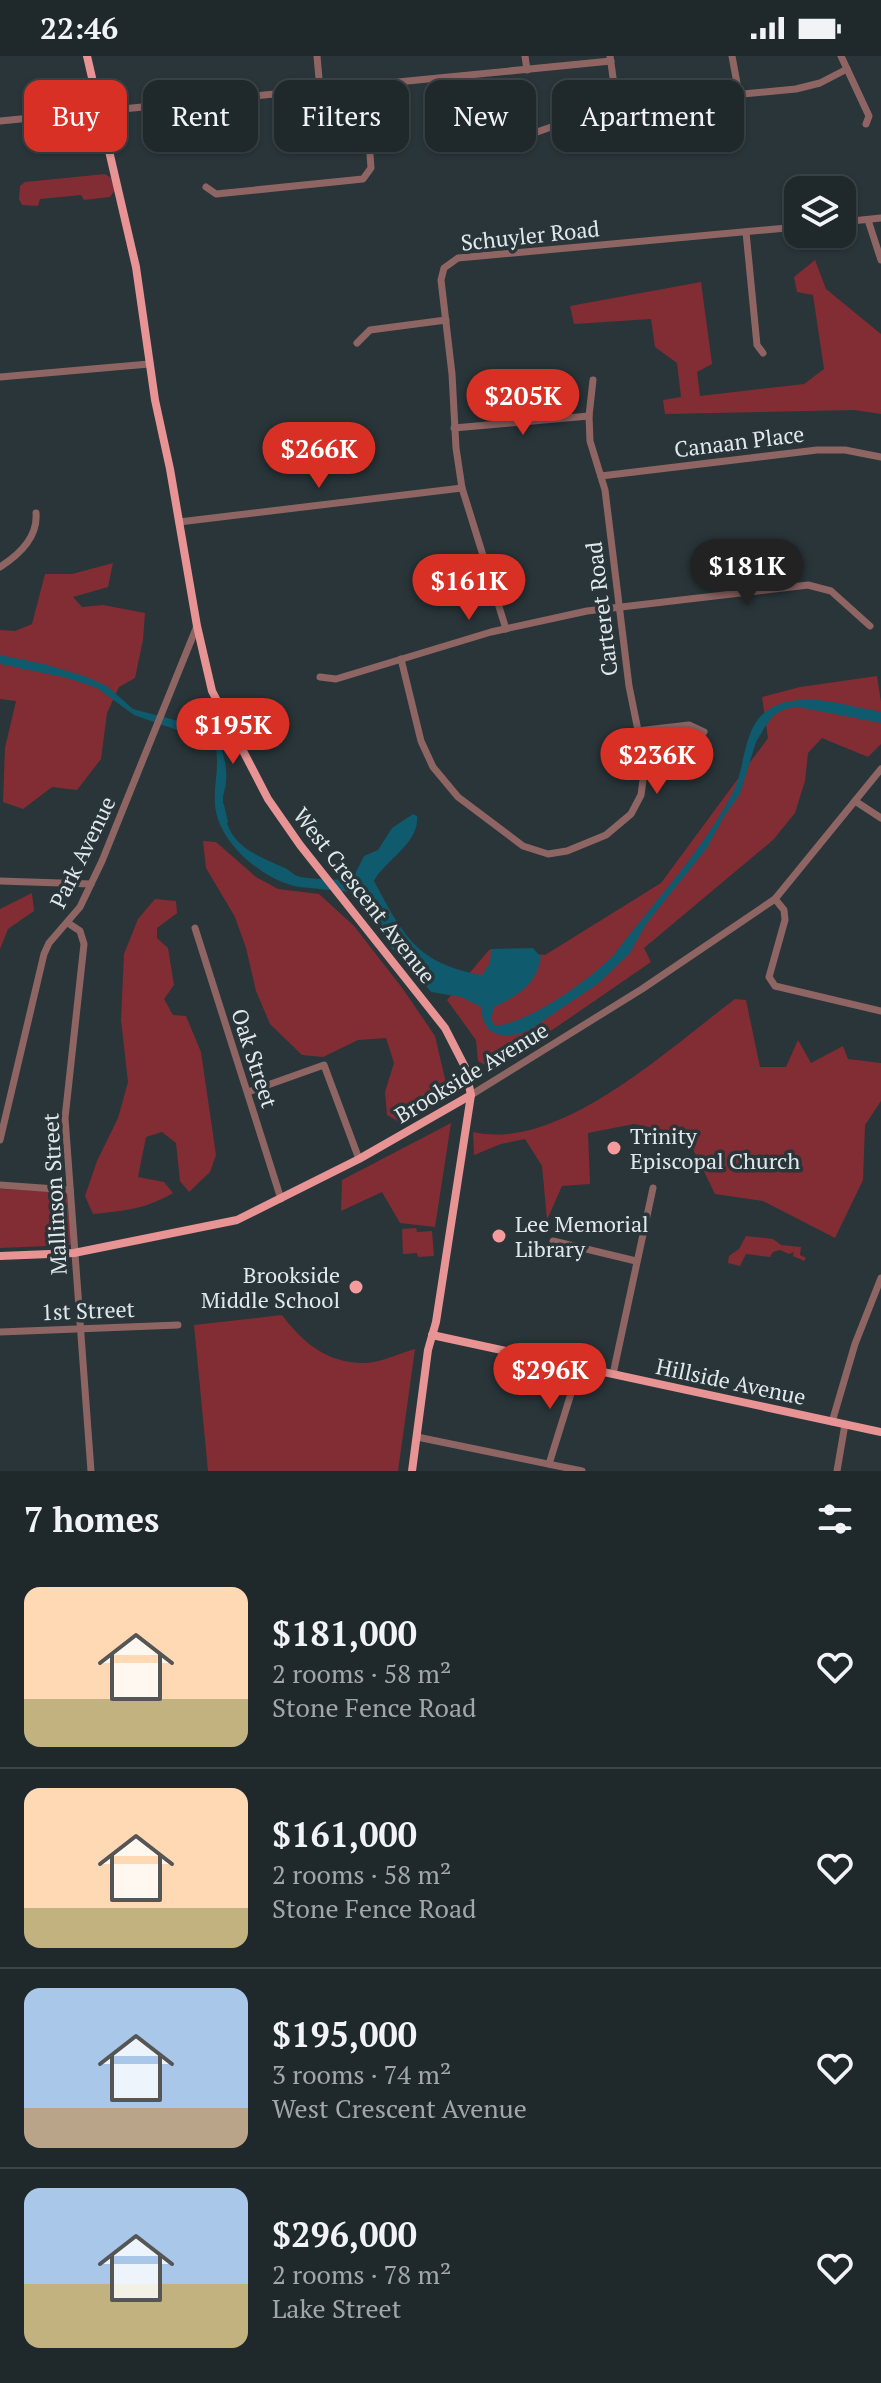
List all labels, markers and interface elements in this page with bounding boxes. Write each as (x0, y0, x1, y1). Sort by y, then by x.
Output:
text: 22:46 (40, 8, 118, 48)
chip: Buy (24, 80, 127, 152)
chip: Rent (143, 80, 258, 152)
chip: Filters (274, 80, 409, 152)
chip: New (425, 80, 536, 152)
chip: Apartment (552, 80, 744, 152)
map controls (784, 176, 856, 248)
button: layers (784, 176, 856, 248)
street label: Schuyler Road (459, 213, 601, 257)
pin: $205K (467, 369, 579, 437)
text: $205K (484, 378, 562, 412)
street label: Canaan Place (672, 419, 806, 463)
pin: $266K (263, 422, 375, 490)
text: $266K (280, 431, 358, 465)
pin: $181K (691, 539, 803, 607)
street label: Carteret Road (578, 540, 624, 678)
text: $181K (708, 548, 786, 582)
pin: $161K (413, 554, 525, 622)
text: $161K (430, 563, 508, 597)
pin: $195K (177, 698, 289, 766)
text: $195K (194, 707, 272, 741)
pin: $236K (601, 728, 713, 796)
text: $236K (618, 737, 696, 771)
street label: Park Avenue (42, 791, 122, 913)
street label: West Crescent Avenue (287, 801, 443, 989)
street label: Oak Street (225, 1005, 285, 1111)
street label: Brookside Avenue (389, 1015, 553, 1129)
street label: Mallinson Street (35, 1112, 73, 1276)
place label: Trinity Episcopal Church (630, 1121, 800, 1175)
marker: Trinity Episcopal Church (605, 1139, 623, 1157)
place label: Lee Memorial Library (515, 1209, 649, 1263)
marker: Lee Memorial Library (490, 1227, 508, 1245)
place label: Brookside Middle School (201, 1260, 340, 1314)
marker: Brookside Middle School (347, 1278, 365, 1296)
street label: 1st Street (41, 1294, 135, 1326)
pin: $296K (494, 1343, 606, 1411)
street label: Hillside Avenue (654, 1351, 808, 1411)
text: $296K (511, 1352, 589, 1386)
text: 7 homes (24, 1497, 159, 1542)
icon: filters (813, 1497, 857, 1541)
text: $181,000 (272, 1611, 417, 1656)
icon: home (88, 1619, 184, 1715)
icon: heart (813, 1645, 857, 1689)
text: 2 rooms · 58 m² (272, 1656, 451, 1690)
text: Stone Fence Road (272, 1690, 477, 1724)
text: $161,000 (272, 1812, 417, 1857)
icon: home (88, 1820, 184, 1916)
icon: heart (813, 1846, 857, 1890)
text: 2 rooms · 58 m² (272, 1857, 451, 1891)
text: Stone Fence Road (272, 1891, 477, 1925)
text: $195,000 (272, 2012, 417, 2057)
icon: home (88, 2020, 184, 2116)
icon: heart (813, 2046, 857, 2090)
text: 3 rooms · 74 m² (272, 2057, 451, 2091)
text: West Crescent Avenue (272, 2091, 527, 2125)
text: $296,000 (272, 2212, 417, 2257)
icon: home (88, 2220, 184, 2316)
icon: heart (813, 2246, 857, 2290)
text: 2 rooms · 78 m² (272, 2257, 451, 2291)
text: Lake Street (272, 2291, 401, 2325)

